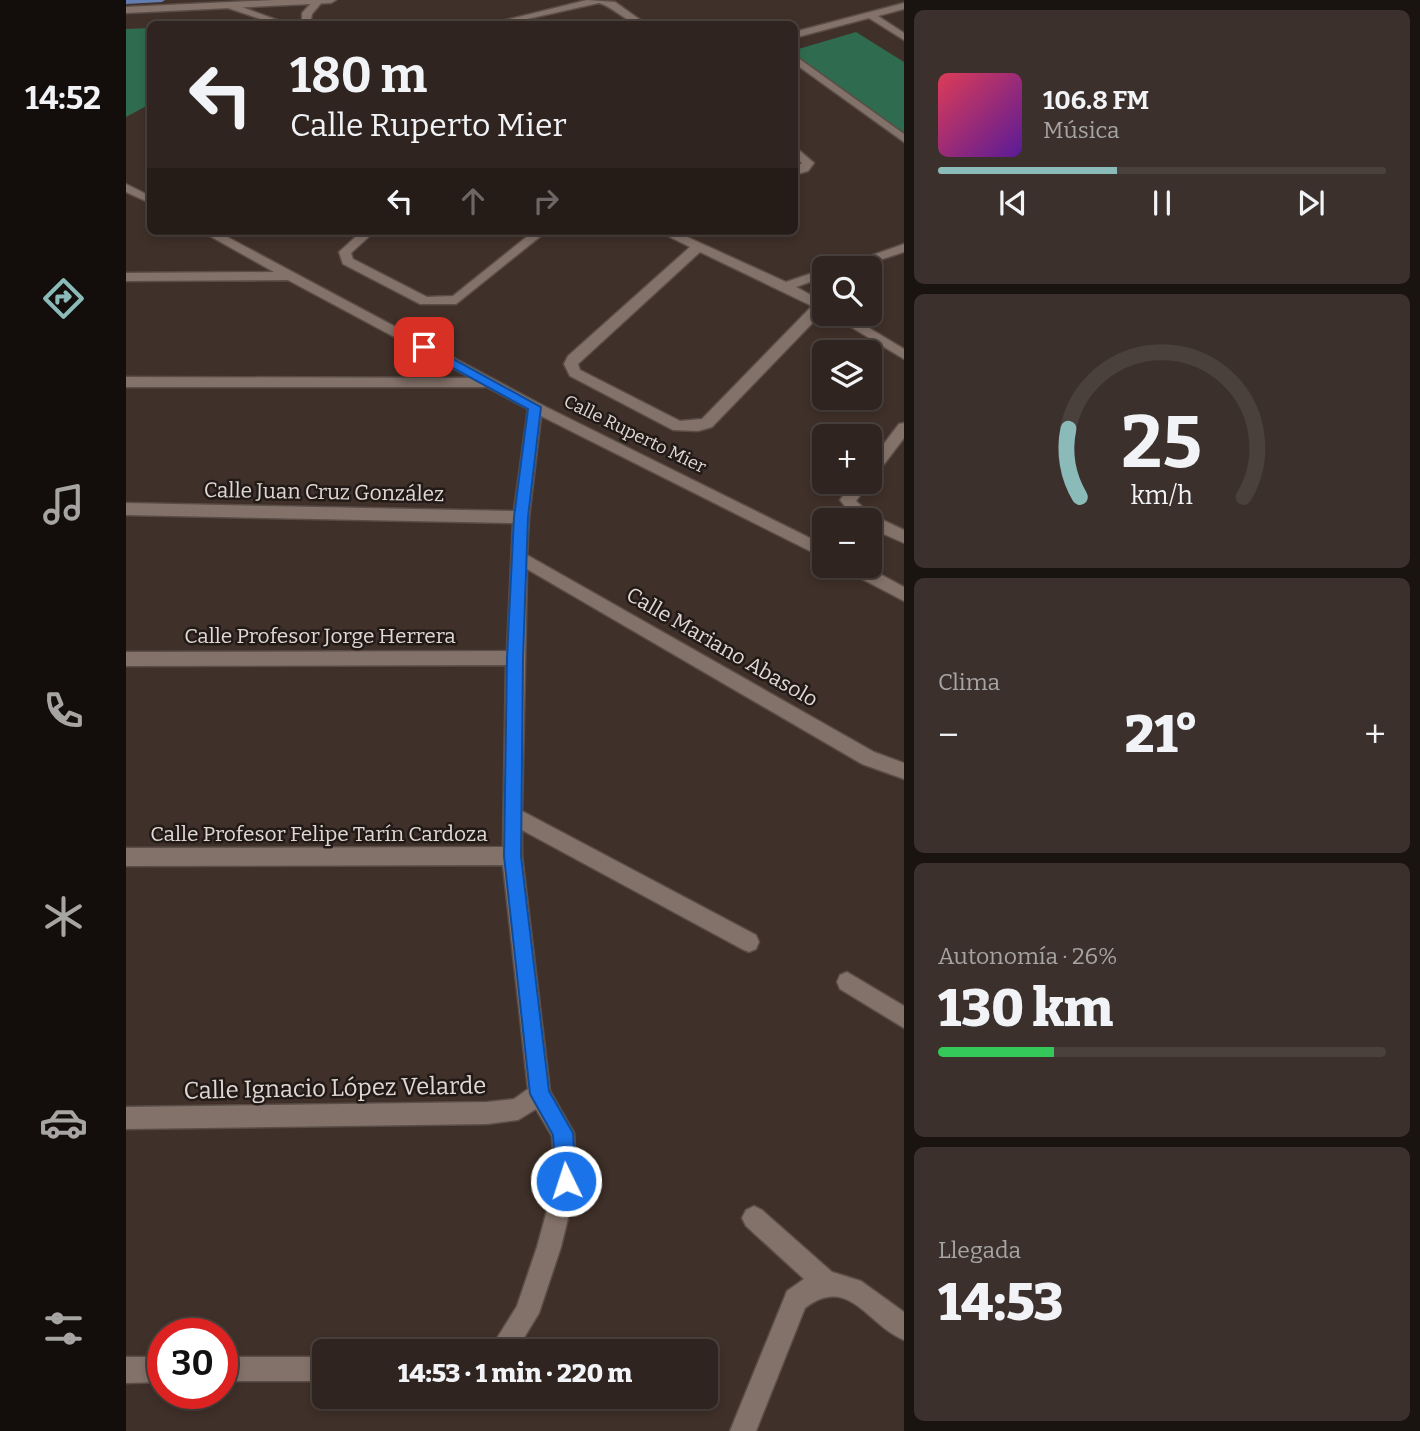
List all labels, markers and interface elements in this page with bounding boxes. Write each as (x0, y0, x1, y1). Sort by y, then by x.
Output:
text: 180 m (290, 46, 427, 105)
icon: left (175, 49, 266, 140)
text: 14:52 (25, 79, 101, 117)
text: 106.8 FM (1043, 85, 1149, 116)
text: Calle Ruperto Mier (290, 106, 567, 144)
text: Música (1043, 116, 1120, 144)
icon: left (381, 182, 419, 220)
icon: ahead (454, 182, 492, 220)
icon: right (527, 182, 565, 220)
icon: previous (994, 184, 1032, 222)
icon: pause (1143, 184, 1181, 222)
icon: next (1292, 184, 1330, 222)
map controls (812, 256, 882, 578)
button: search (812, 256, 882, 326)
icon: directions (39, 274, 88, 323)
pin (394, 317, 454, 377)
icon: arrive (405, 328, 443, 366)
button: layers (812, 340, 882, 410)
street label: Calle Ruperto Mier (560, 390, 710, 478)
text: 25 (1122, 400, 1202, 487)
button: + (812, 424, 882, 494)
street label: Calle Juan Cruz González (204, 477, 444, 507)
icon: music (39, 480, 88, 529)
text: km/h (1131, 481, 1193, 511)
button: − (812, 508, 882, 578)
street label: Calle Mariano Abasolo (622, 582, 822, 712)
street label: Calle Profesor Jorge Herrera (184, 623, 456, 649)
text: Clima (938, 668, 1000, 696)
icon: phone (39, 686, 88, 735)
text: 21° (1125, 703, 1198, 766)
text: − (938, 712, 959, 758)
text: + (1364, 712, 1386, 758)
street label: Calle Profesor Felipe Tarín Cardoza (150, 821, 488, 847)
icon: climate (39, 892, 88, 941)
text: Autonomía · 26% (938, 942, 1118, 970)
text: 130 km (938, 977, 1113, 1040)
street label: Calle Ignacio López Velarde (183, 1071, 487, 1105)
icon: car (39, 1098, 88, 1147)
position arrow (529, 1144, 603, 1218)
text: Llegada (938, 1236, 1021, 1264)
text: 14:53 (938, 1271, 1063, 1334)
icon: filters (39, 1304, 88, 1353)
speed limit sign: 30 (147, 1318, 238, 1409)
text: 14:53 · 1 min · 220 m (398, 1358, 632, 1389)

